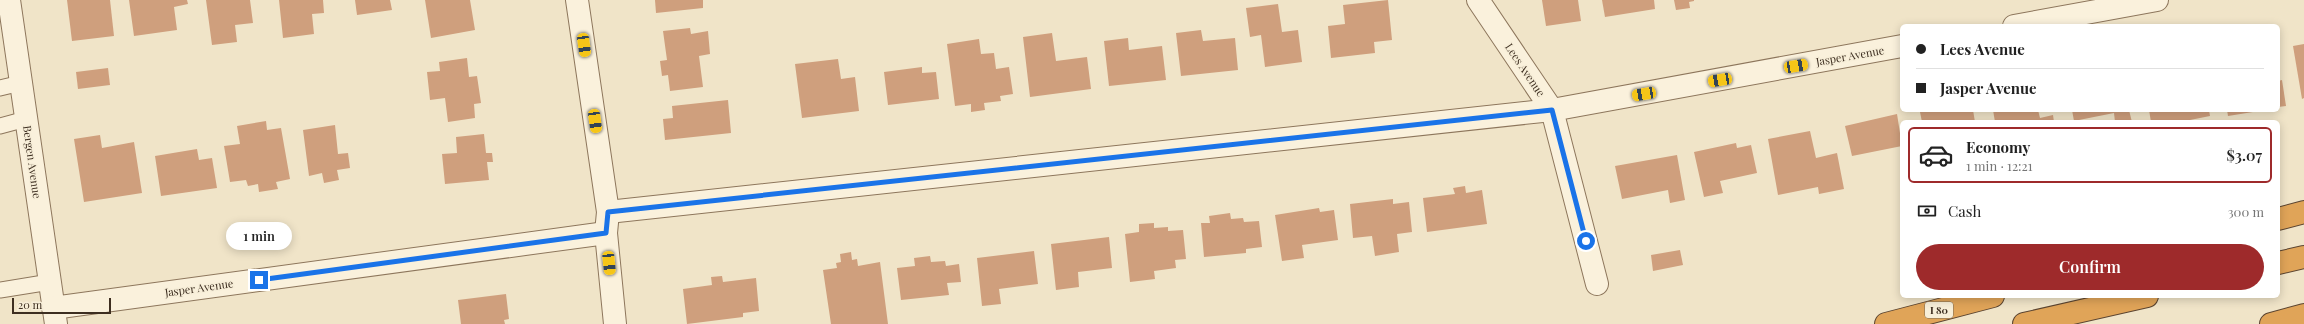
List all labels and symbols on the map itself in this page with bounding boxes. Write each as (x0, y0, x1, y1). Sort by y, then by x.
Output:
car (576, 32, 592, 58)
street label: Lees Avenue (1502, 40, 1549, 100)
street label: Jasper Avenue (1814, 42, 1886, 69)
car (1783, 58, 1809, 74)
car (1707, 72, 1733, 88)
car (1631, 86, 1657, 102)
car (587, 108, 603, 134)
street label: Bergen Avenue (20, 124, 45, 200)
callout: 1 min (226, 222, 292, 250)
route start (1577, 232, 1595, 250)
car (602, 250, 616, 276)
route end (250, 271, 268, 289)
street label: Jasper Avenue (163, 275, 235, 300)
scale bar (12, 296, 111, 315)
road number: I 80 (1925, 302, 1953, 318)

